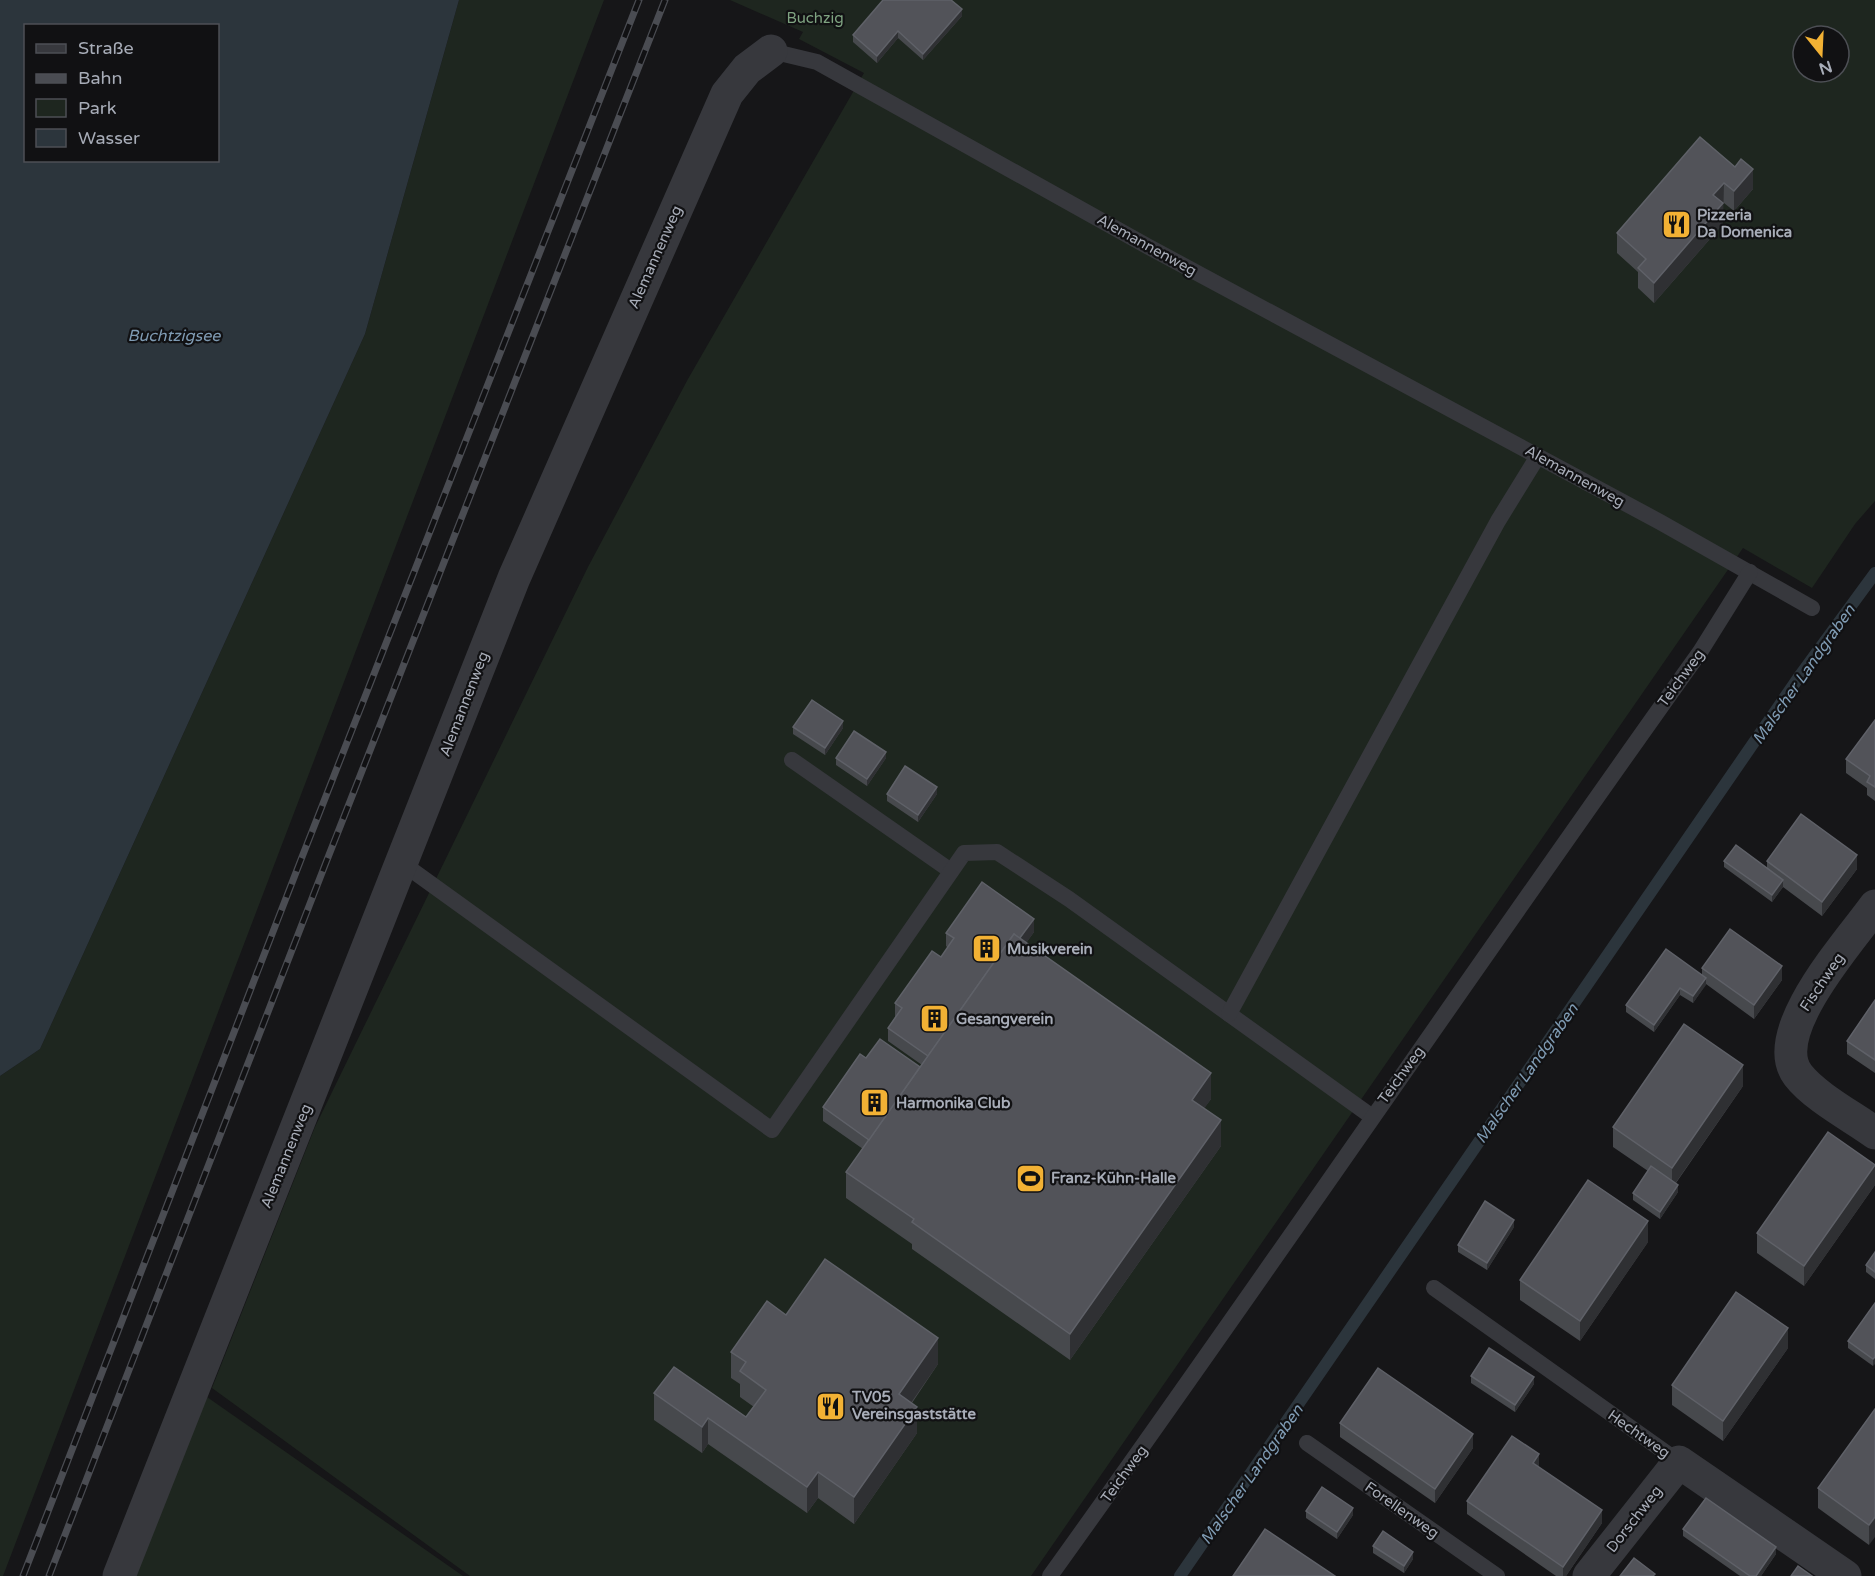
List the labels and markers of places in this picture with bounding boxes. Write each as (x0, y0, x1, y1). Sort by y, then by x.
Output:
place label: Pizzeria Da Domenica (1697, 206, 1792, 241)
restaurant icon: Pizzeria Da Domenica (1660, 208, 1692, 240)
building icon: Musikverein (970, 933, 1002, 965)
place label: Musikverein (1007, 940, 1093, 958)
building icon: Gesangverein (919, 1003, 951, 1035)
place label: Gesangverein (956, 1010, 1053, 1029)
building icon: Harmonika Club (859, 1087, 891, 1119)
place label: Harmonika Club (896, 1094, 1011, 1112)
sports icon: Franz-Kühn-Halle (1014, 1162, 1046, 1194)
place label: Franz-Kühn-Halle (1051, 1169, 1176, 1187)
place label: TV05 Vereinsgaststätte (851, 1388, 976, 1424)
restaurant icon: TV05 Vereinsgaststätte (815, 1390, 847, 1422)

